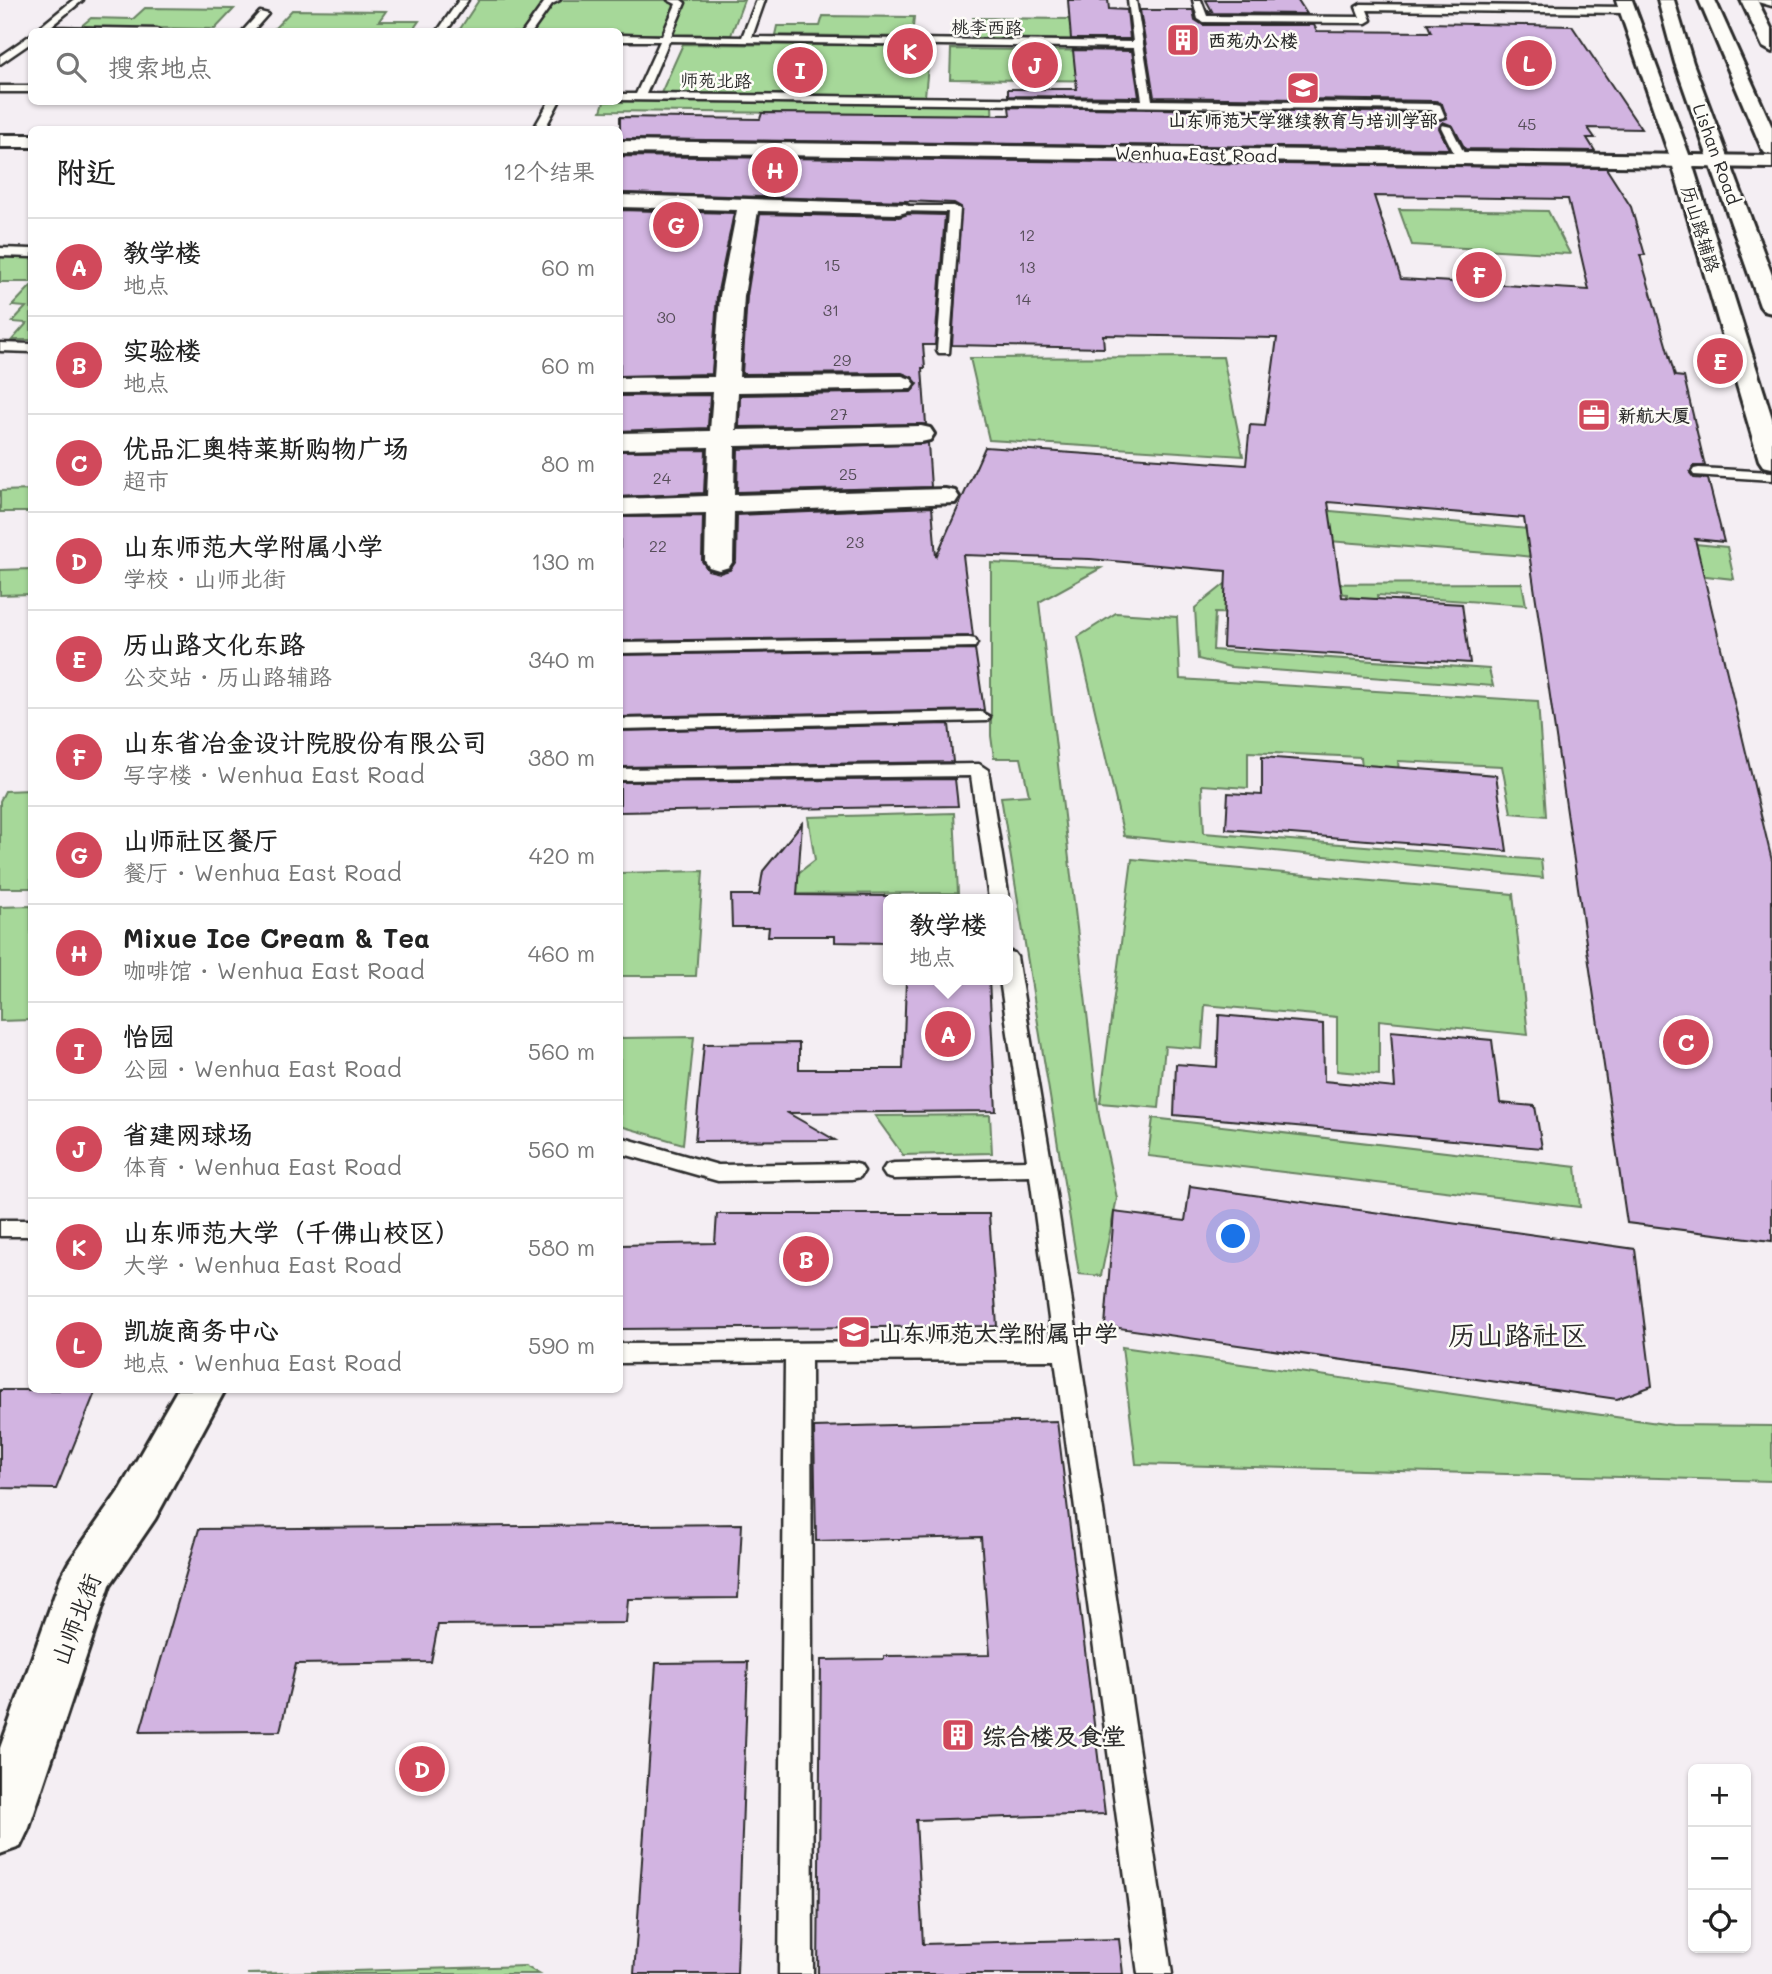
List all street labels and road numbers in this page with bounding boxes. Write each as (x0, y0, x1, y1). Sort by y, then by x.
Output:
street label: 桃李西路 (951, 14, 1023, 40)
street label: 师苑北路 (680, 67, 752, 93)
street label: Lishan Road (1688, 100, 1746, 208)
street label: Wenhua East Road (1114, 141, 1278, 167)
street label: 历山路辅路 (1676, 182, 1726, 276)
street label: 山师北街 (43, 1569, 107, 1669)

